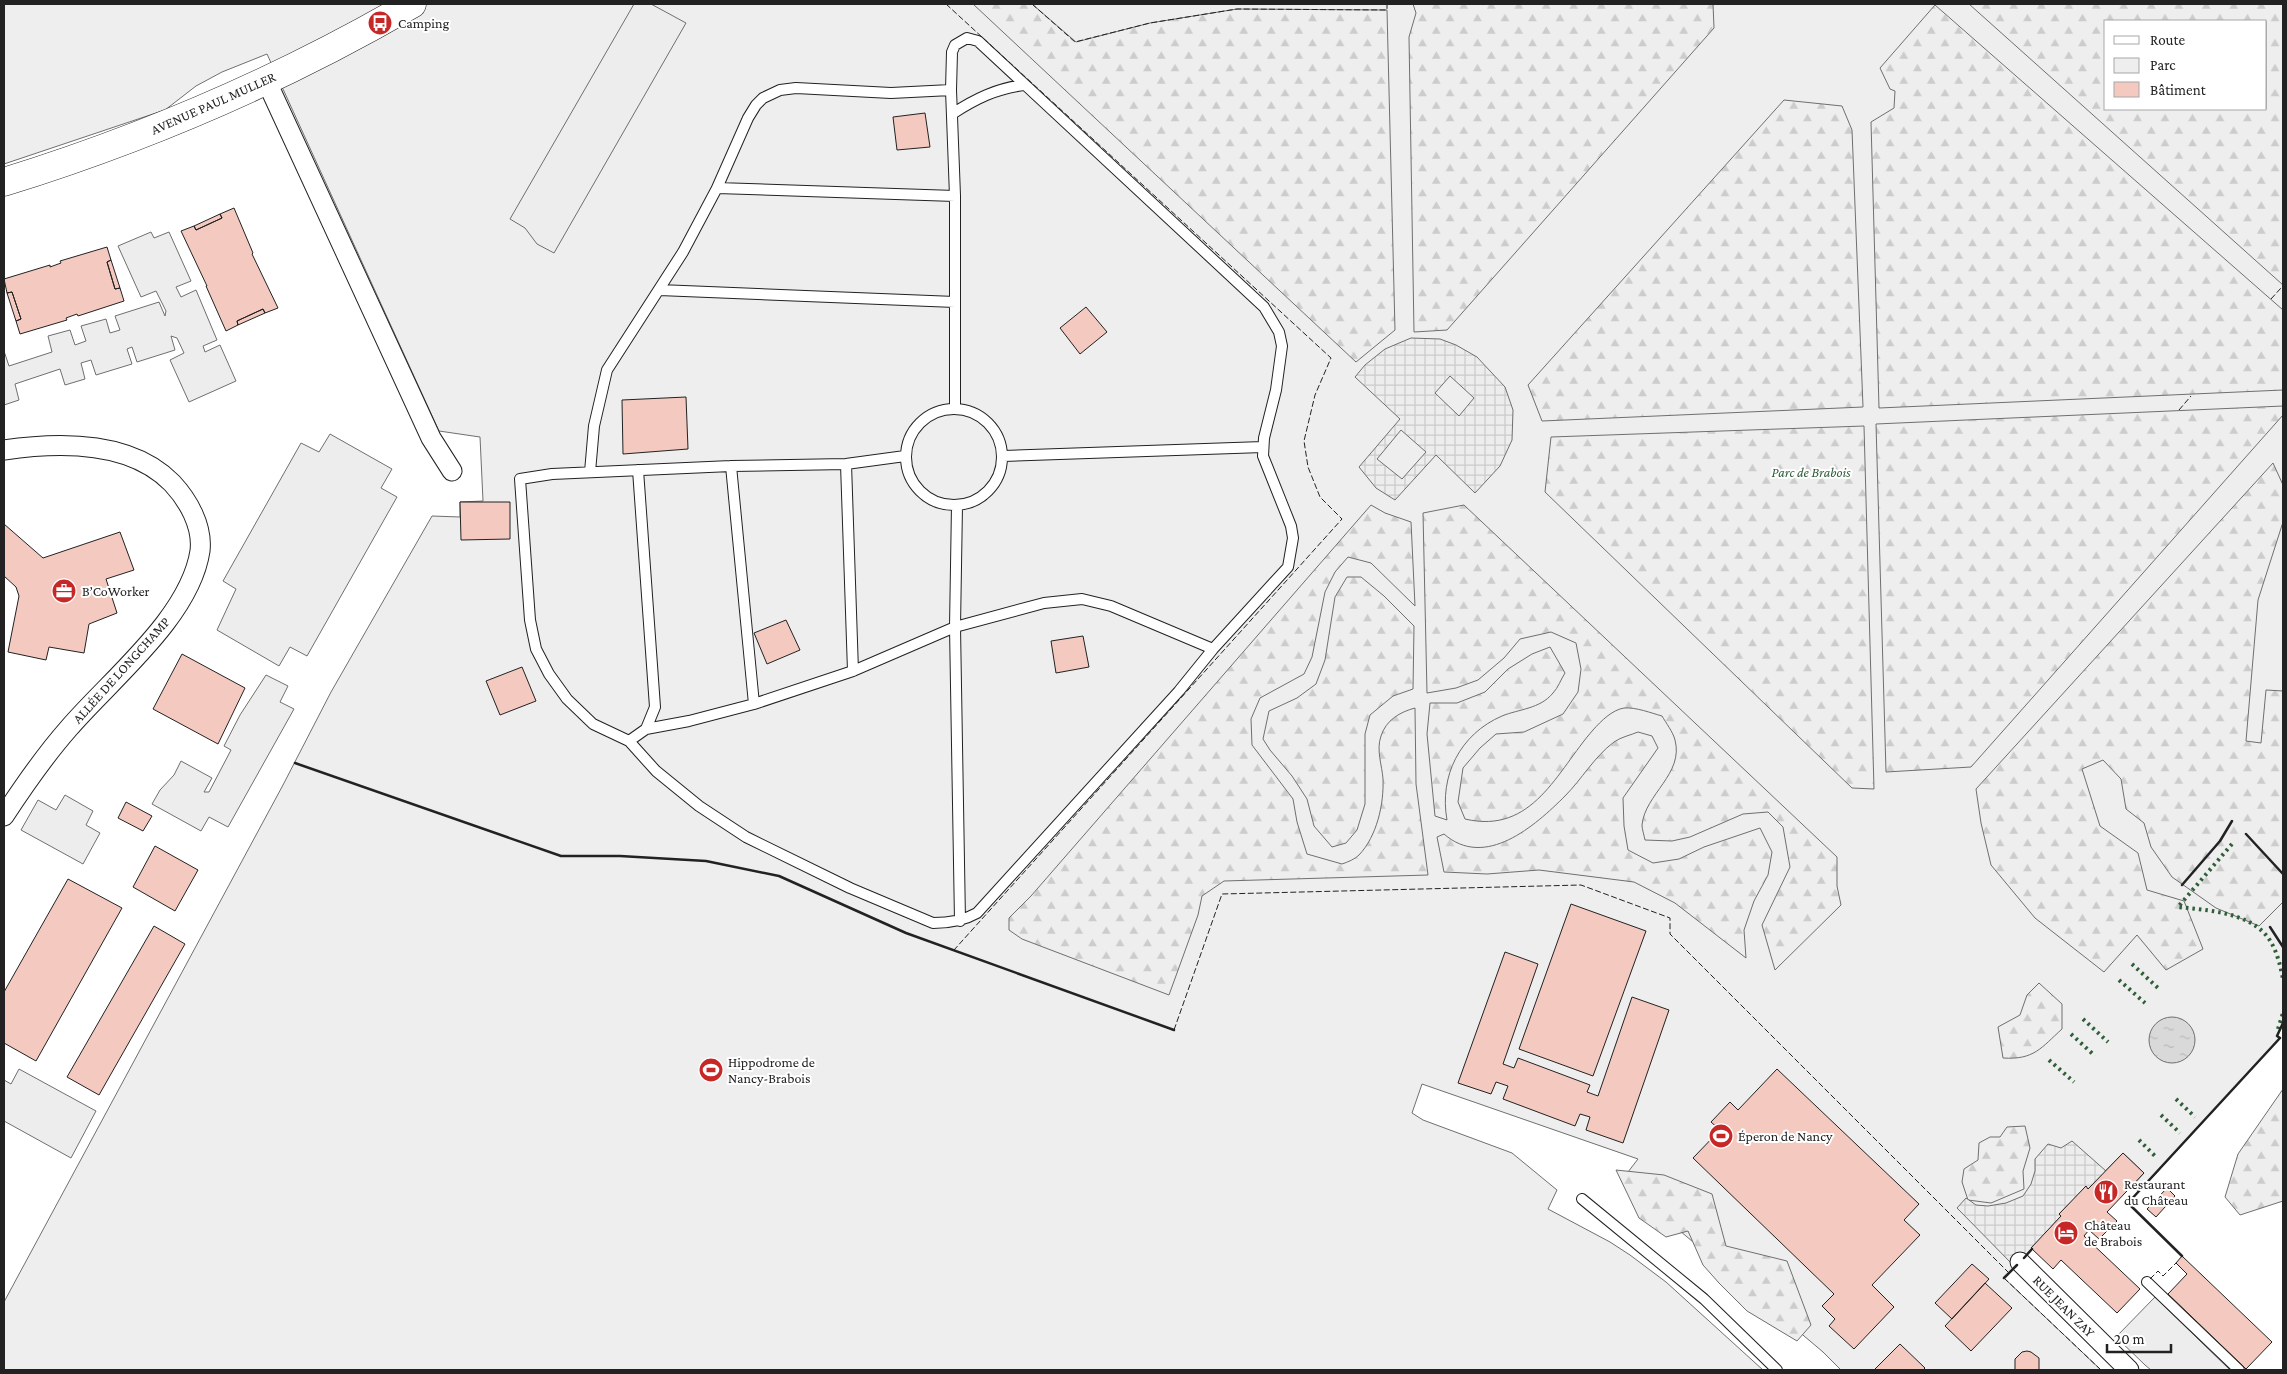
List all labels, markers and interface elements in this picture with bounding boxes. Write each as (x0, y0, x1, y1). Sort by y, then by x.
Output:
bus stop icon: Camping (367, 10, 393, 36)
place label: Camping (398, 15, 449, 31)
legend (2104, 20, 2267, 110)
text: Route (2150, 32, 2185, 48)
text: Parc (2150, 57, 2176, 73)
street label: AVENUE PAUL MULLER (148, 68, 278, 138)
text: Bâtiment (2150, 82, 2207, 98)
park label: Parc de Brabois (1771, 464, 1851, 480)
office icon: B’CoWorker (51, 578, 77, 604)
place label: B’CoWorker (82, 583, 150, 599)
street label: ALLÉE DE LONGCHAMP (69, 613, 173, 727)
place label: Hippodrome de Nancy-Brabois (728, 1054, 815, 1086)
sports icon: Hippodrome de Nancy-Brabois (698, 1057, 724, 1083)
sports icon: Éperon de Nancy (1708, 1123, 1734, 1149)
place label: Éperon de Nancy (1738, 1128, 1833, 1144)
place label: Restaurant du Château (2124, 1176, 2189, 1208)
restaurant icon: Restaurant du Château (2093, 1179, 2119, 1205)
place label: Château de Brabois (2084, 1217, 2142, 1249)
hotel icon: Château de Brabois (2053, 1220, 2079, 1246)
street label: RUE JEAN ZAY (2030, 1272, 2099, 1341)
scale bar (2107, 1322, 2171, 1354)
text: 20 m (2114, 1331, 2145, 1347)

